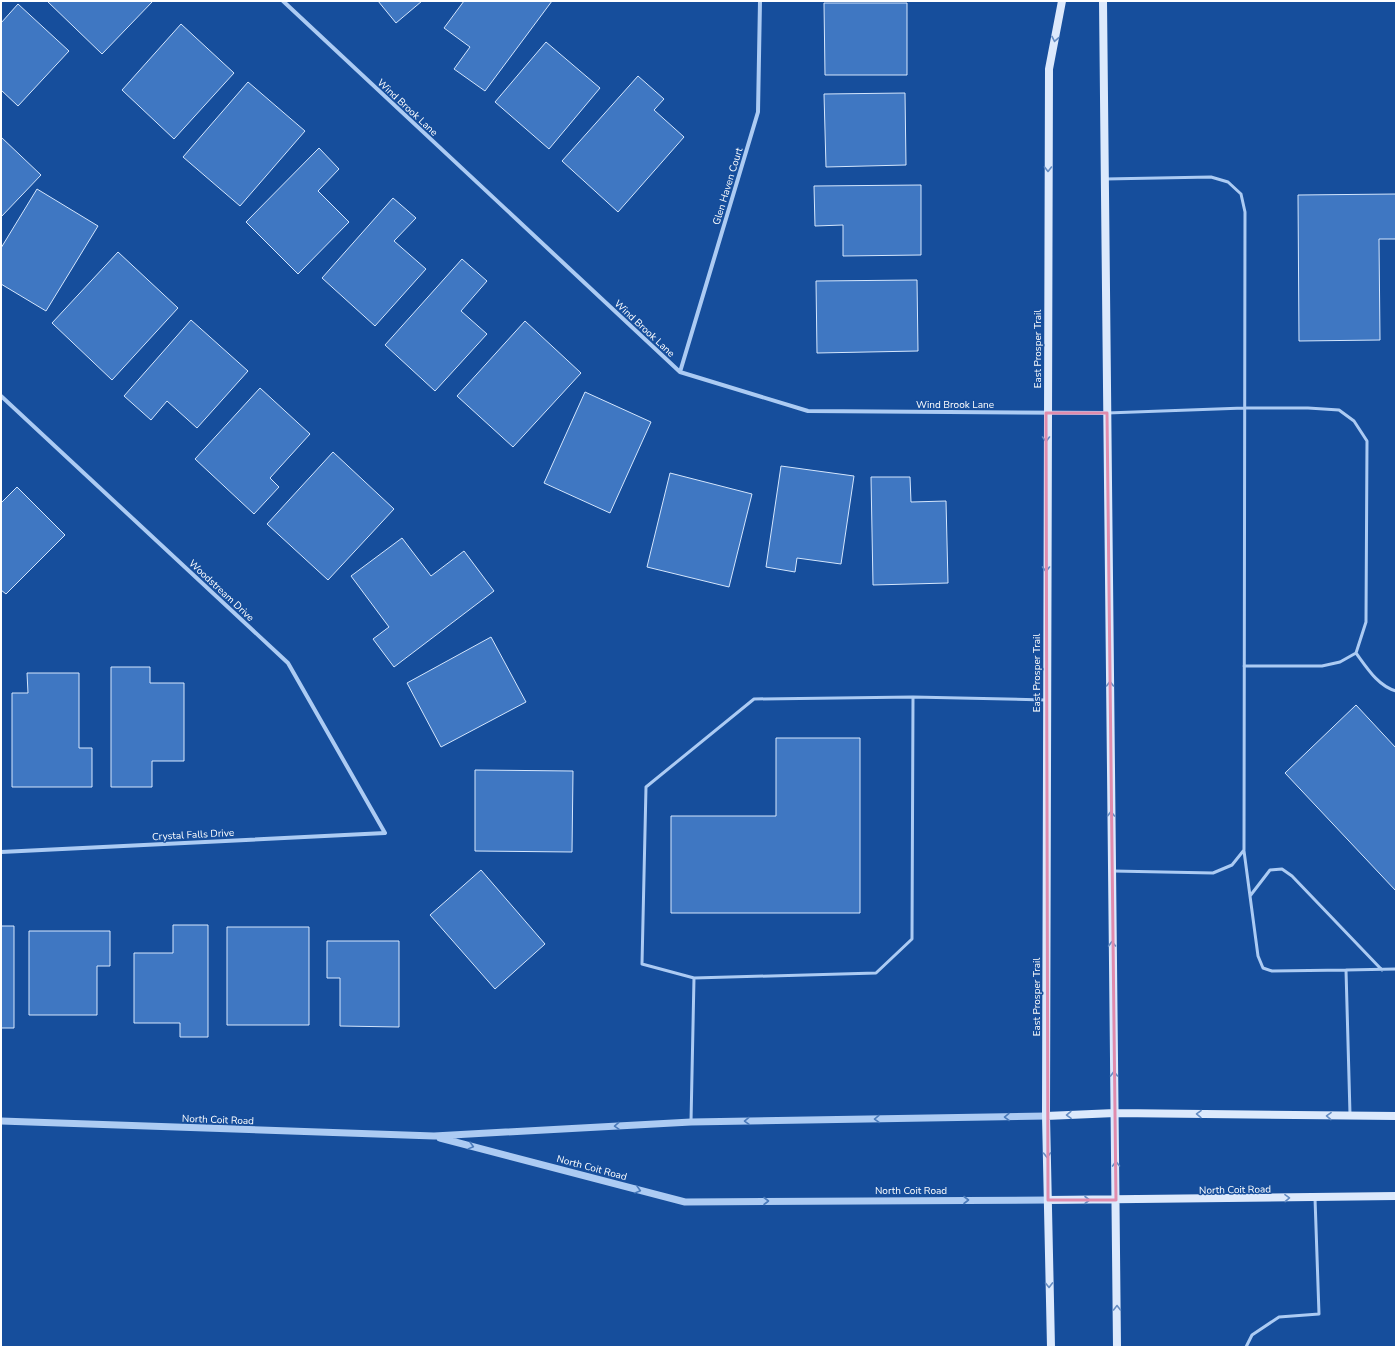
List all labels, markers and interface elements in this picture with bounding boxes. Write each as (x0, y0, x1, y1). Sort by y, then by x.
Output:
one-way arrow (1051, 36, 1059, 42)
street label: Wind Brook Lane (374, 76, 441, 139)
street label: Glen Haven Court (710, 145, 747, 227)
one-way arrow (1044, 166, 1052, 172)
street label: Wind Brook Lane (611, 297, 678, 360)
street label: East Prosper Trail (1031, 310, 1045, 388)
street label: Wind Brook Lane (916, 398, 994, 412)
one-way arrow (1042, 436, 1050, 442)
street label: Woodstream Drive (186, 557, 257, 625)
one-way arrow (1042, 566, 1050, 572)
street label: East Prosper Trail (1030, 634, 1044, 712)
one-way arrow (1106, 681, 1114, 687)
one-way arrow (1107, 811, 1115, 817)
street label: Crystal Falls Drive (152, 826, 235, 844)
one-way arrow (1108, 941, 1116, 947)
street label: East Prosper Trail (1030, 958, 1044, 1036)
one-way arrow (1110, 1071, 1118, 1077)
one-way arrow (1196, 1110, 1202, 1118)
one-way arrow (1066, 1111, 1072, 1119)
one-way arrow (1326, 1111, 1332, 1120)
street label: North Coit Road (182, 1112, 254, 1128)
one-way arrow (1004, 1112, 1010, 1121)
one-way arrow (874, 1115, 880, 1123)
one-way arrow (744, 1117, 750, 1125)
one-way arrow (614, 1122, 620, 1130)
one-way arrow (468, 1142, 475, 1150)
street label: North Coit Road (555, 1152, 629, 1184)
one-way arrow (1043, 1152, 1051, 1158)
one-way arrow (1112, 1161, 1120, 1167)
street label: North Coit Road (1199, 1182, 1271, 1198)
street label: North Coit Road (875, 1184, 947, 1198)
one-way arrow (635, 1185, 641, 1193)
one-way arrow (1284, 1194, 1290, 1202)
one-way arrow (963, 1196, 969, 1204)
one-way arrow (1084, 1196, 1090, 1204)
one-way arrow (763, 1197, 769, 1205)
one-way arrow (1045, 1282, 1054, 1288)
one-way arrow (1113, 1305, 1121, 1311)

